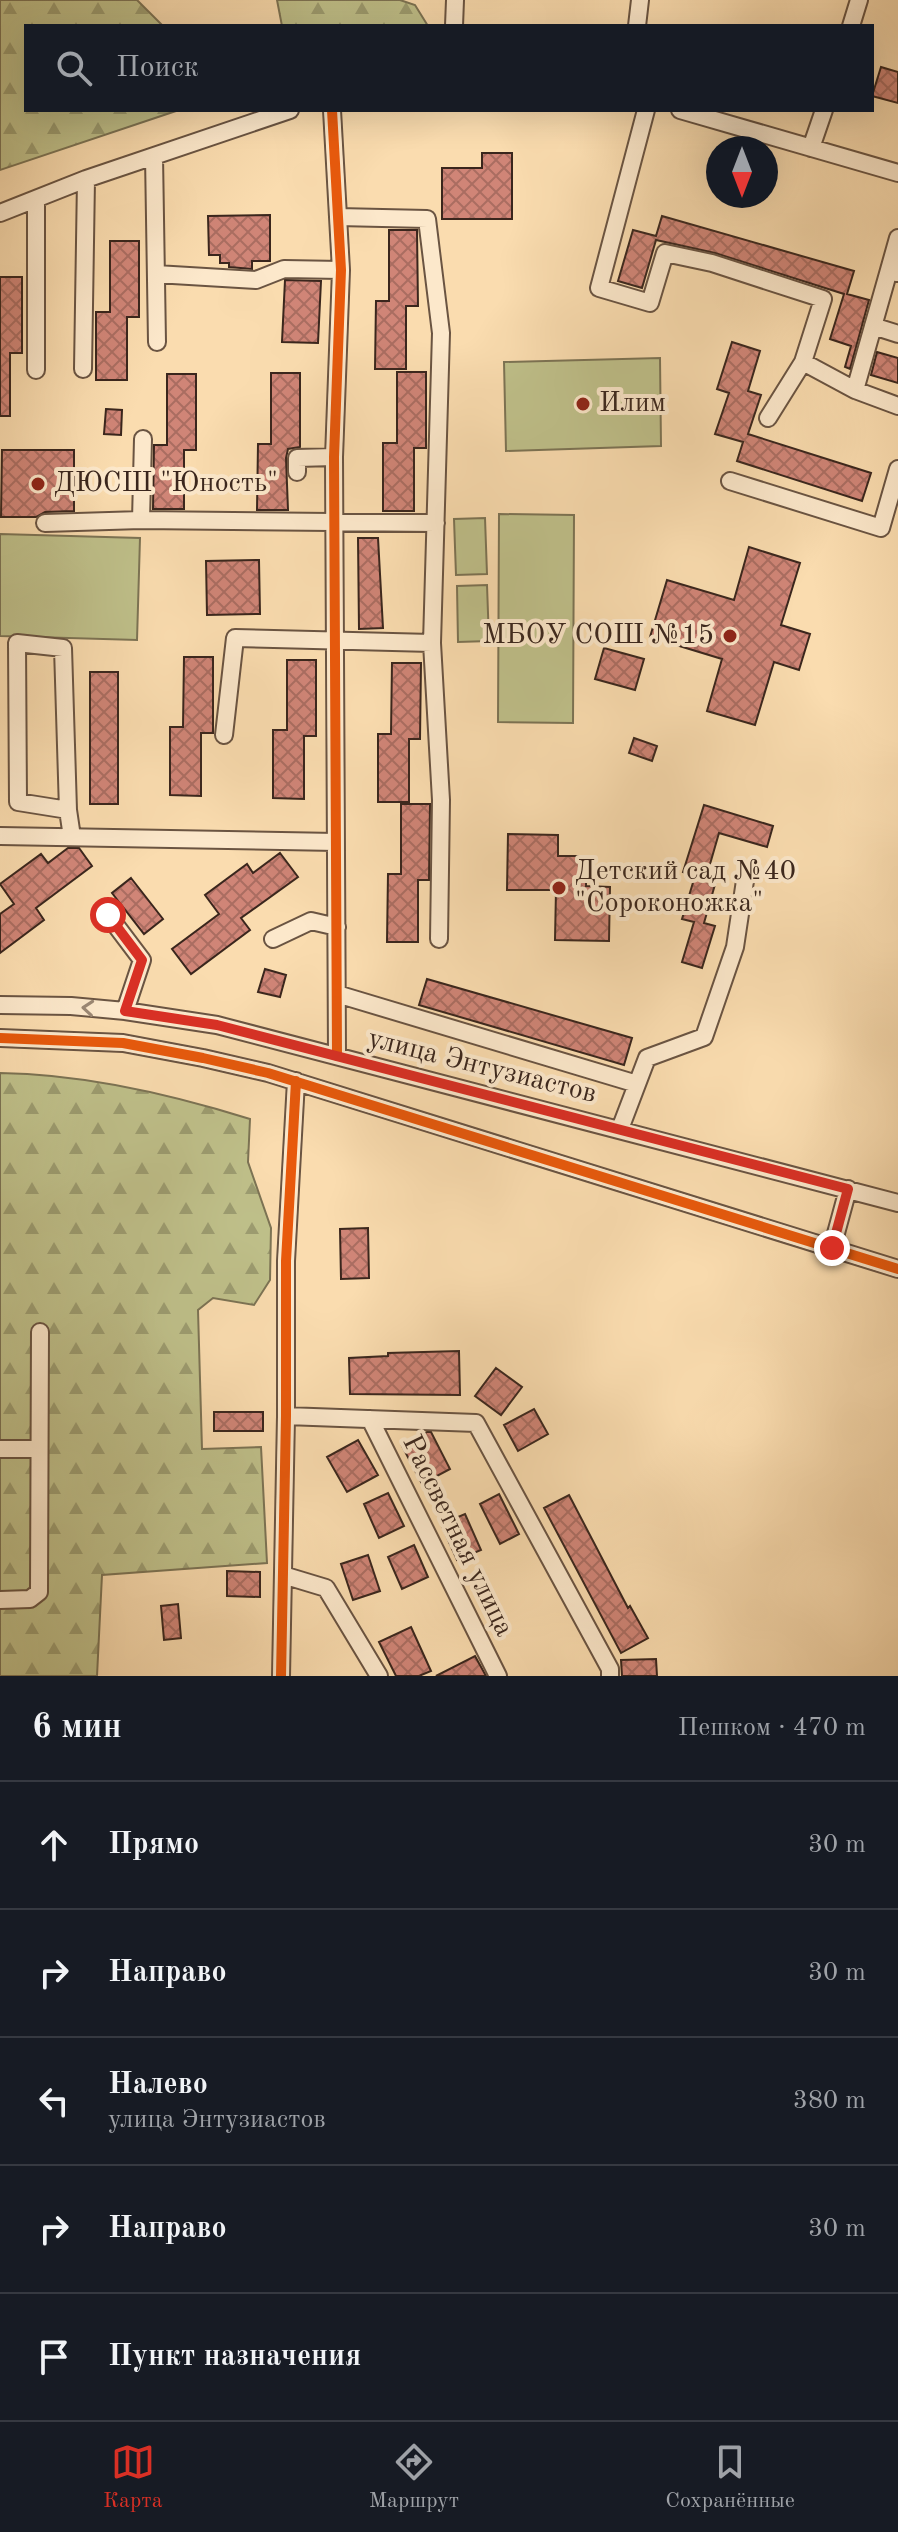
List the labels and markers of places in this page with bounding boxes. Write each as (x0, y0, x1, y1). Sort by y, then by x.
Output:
place label: Илим (599, 390, 666, 418)
marker: Илим (574, 395, 592, 413)
place label: ДЮСШ "Юность" (54, 470, 278, 498)
marker: ДЮСШ "Юность" (29, 475, 47, 493)
place label: МБОУ СОШ №15 (482, 622, 714, 650)
marker: МБОУ СОШ №15 (721, 627, 739, 645)
place label: Детский сад №40 "Сороконожка" (575, 858, 796, 918)
marker: Детский сад №40 "Сороконожка" (550, 879, 568, 897)

